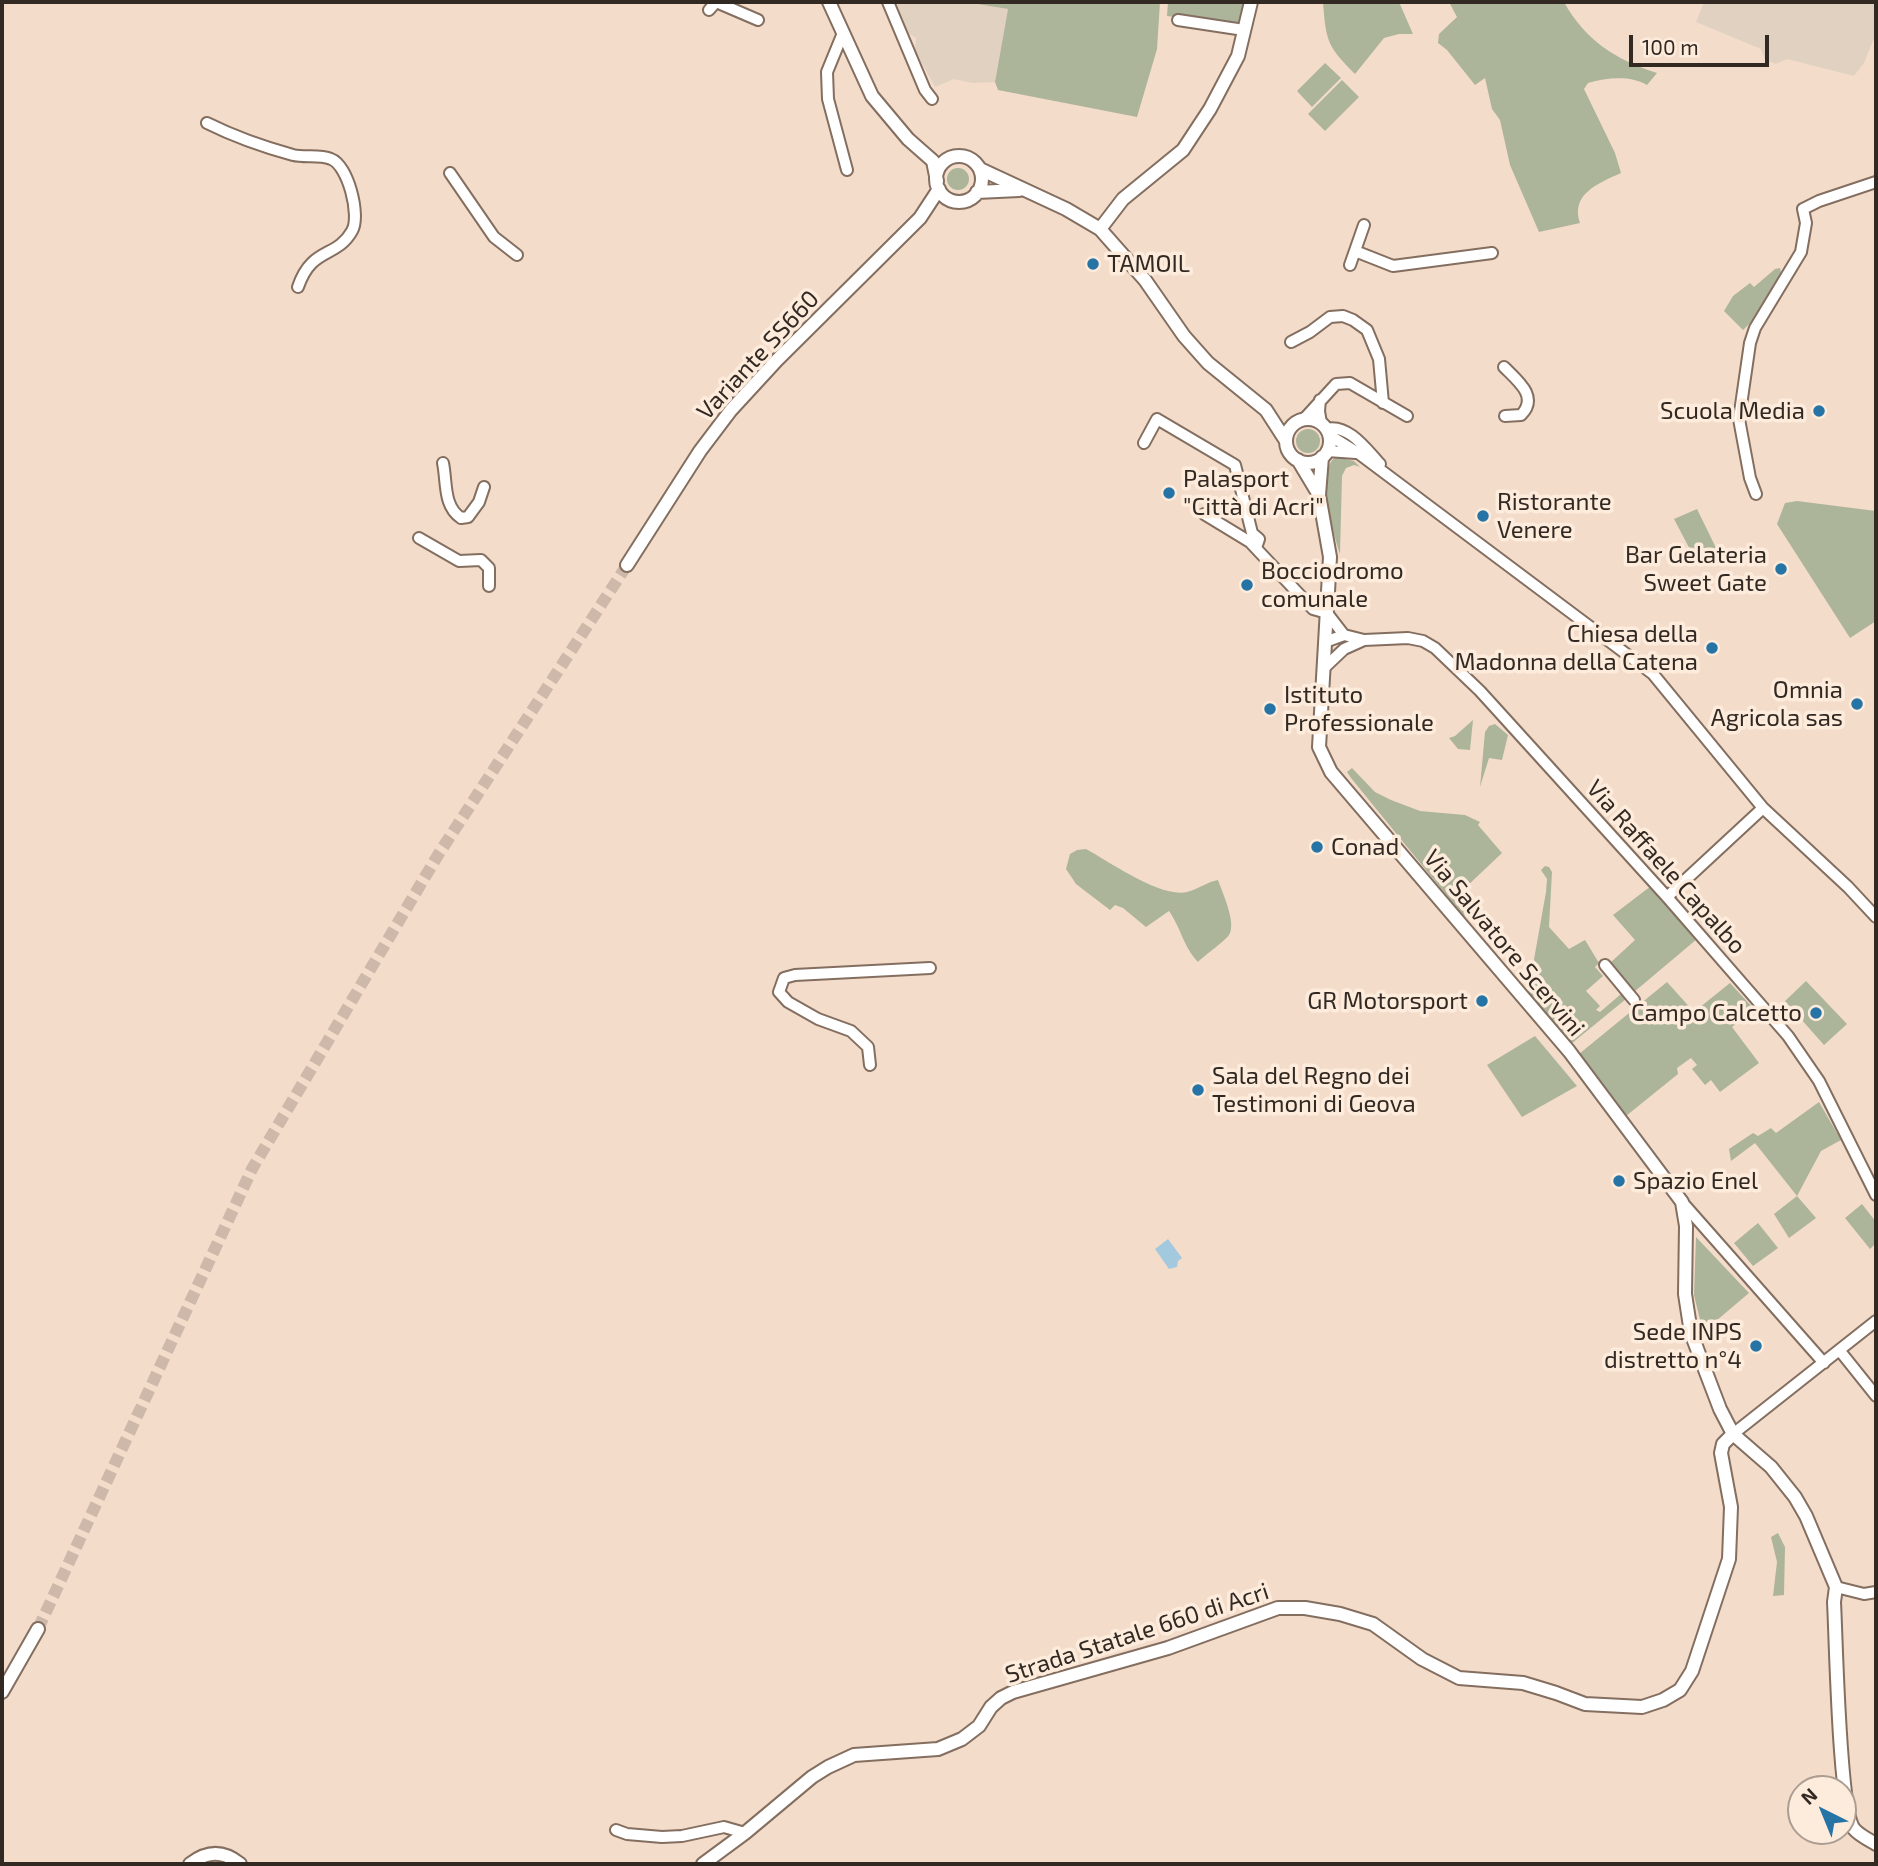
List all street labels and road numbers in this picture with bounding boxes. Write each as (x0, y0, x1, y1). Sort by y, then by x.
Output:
street label: Variante SS660 (691, 284, 825, 426)
street label: Via Raffaele Capalbo (1580, 774, 1752, 960)
street label: Via Salvatore Scervini (1418, 844, 1590, 1042)
street label: Strada Statale 660 di Acri (1002, 1577, 1272, 1689)

